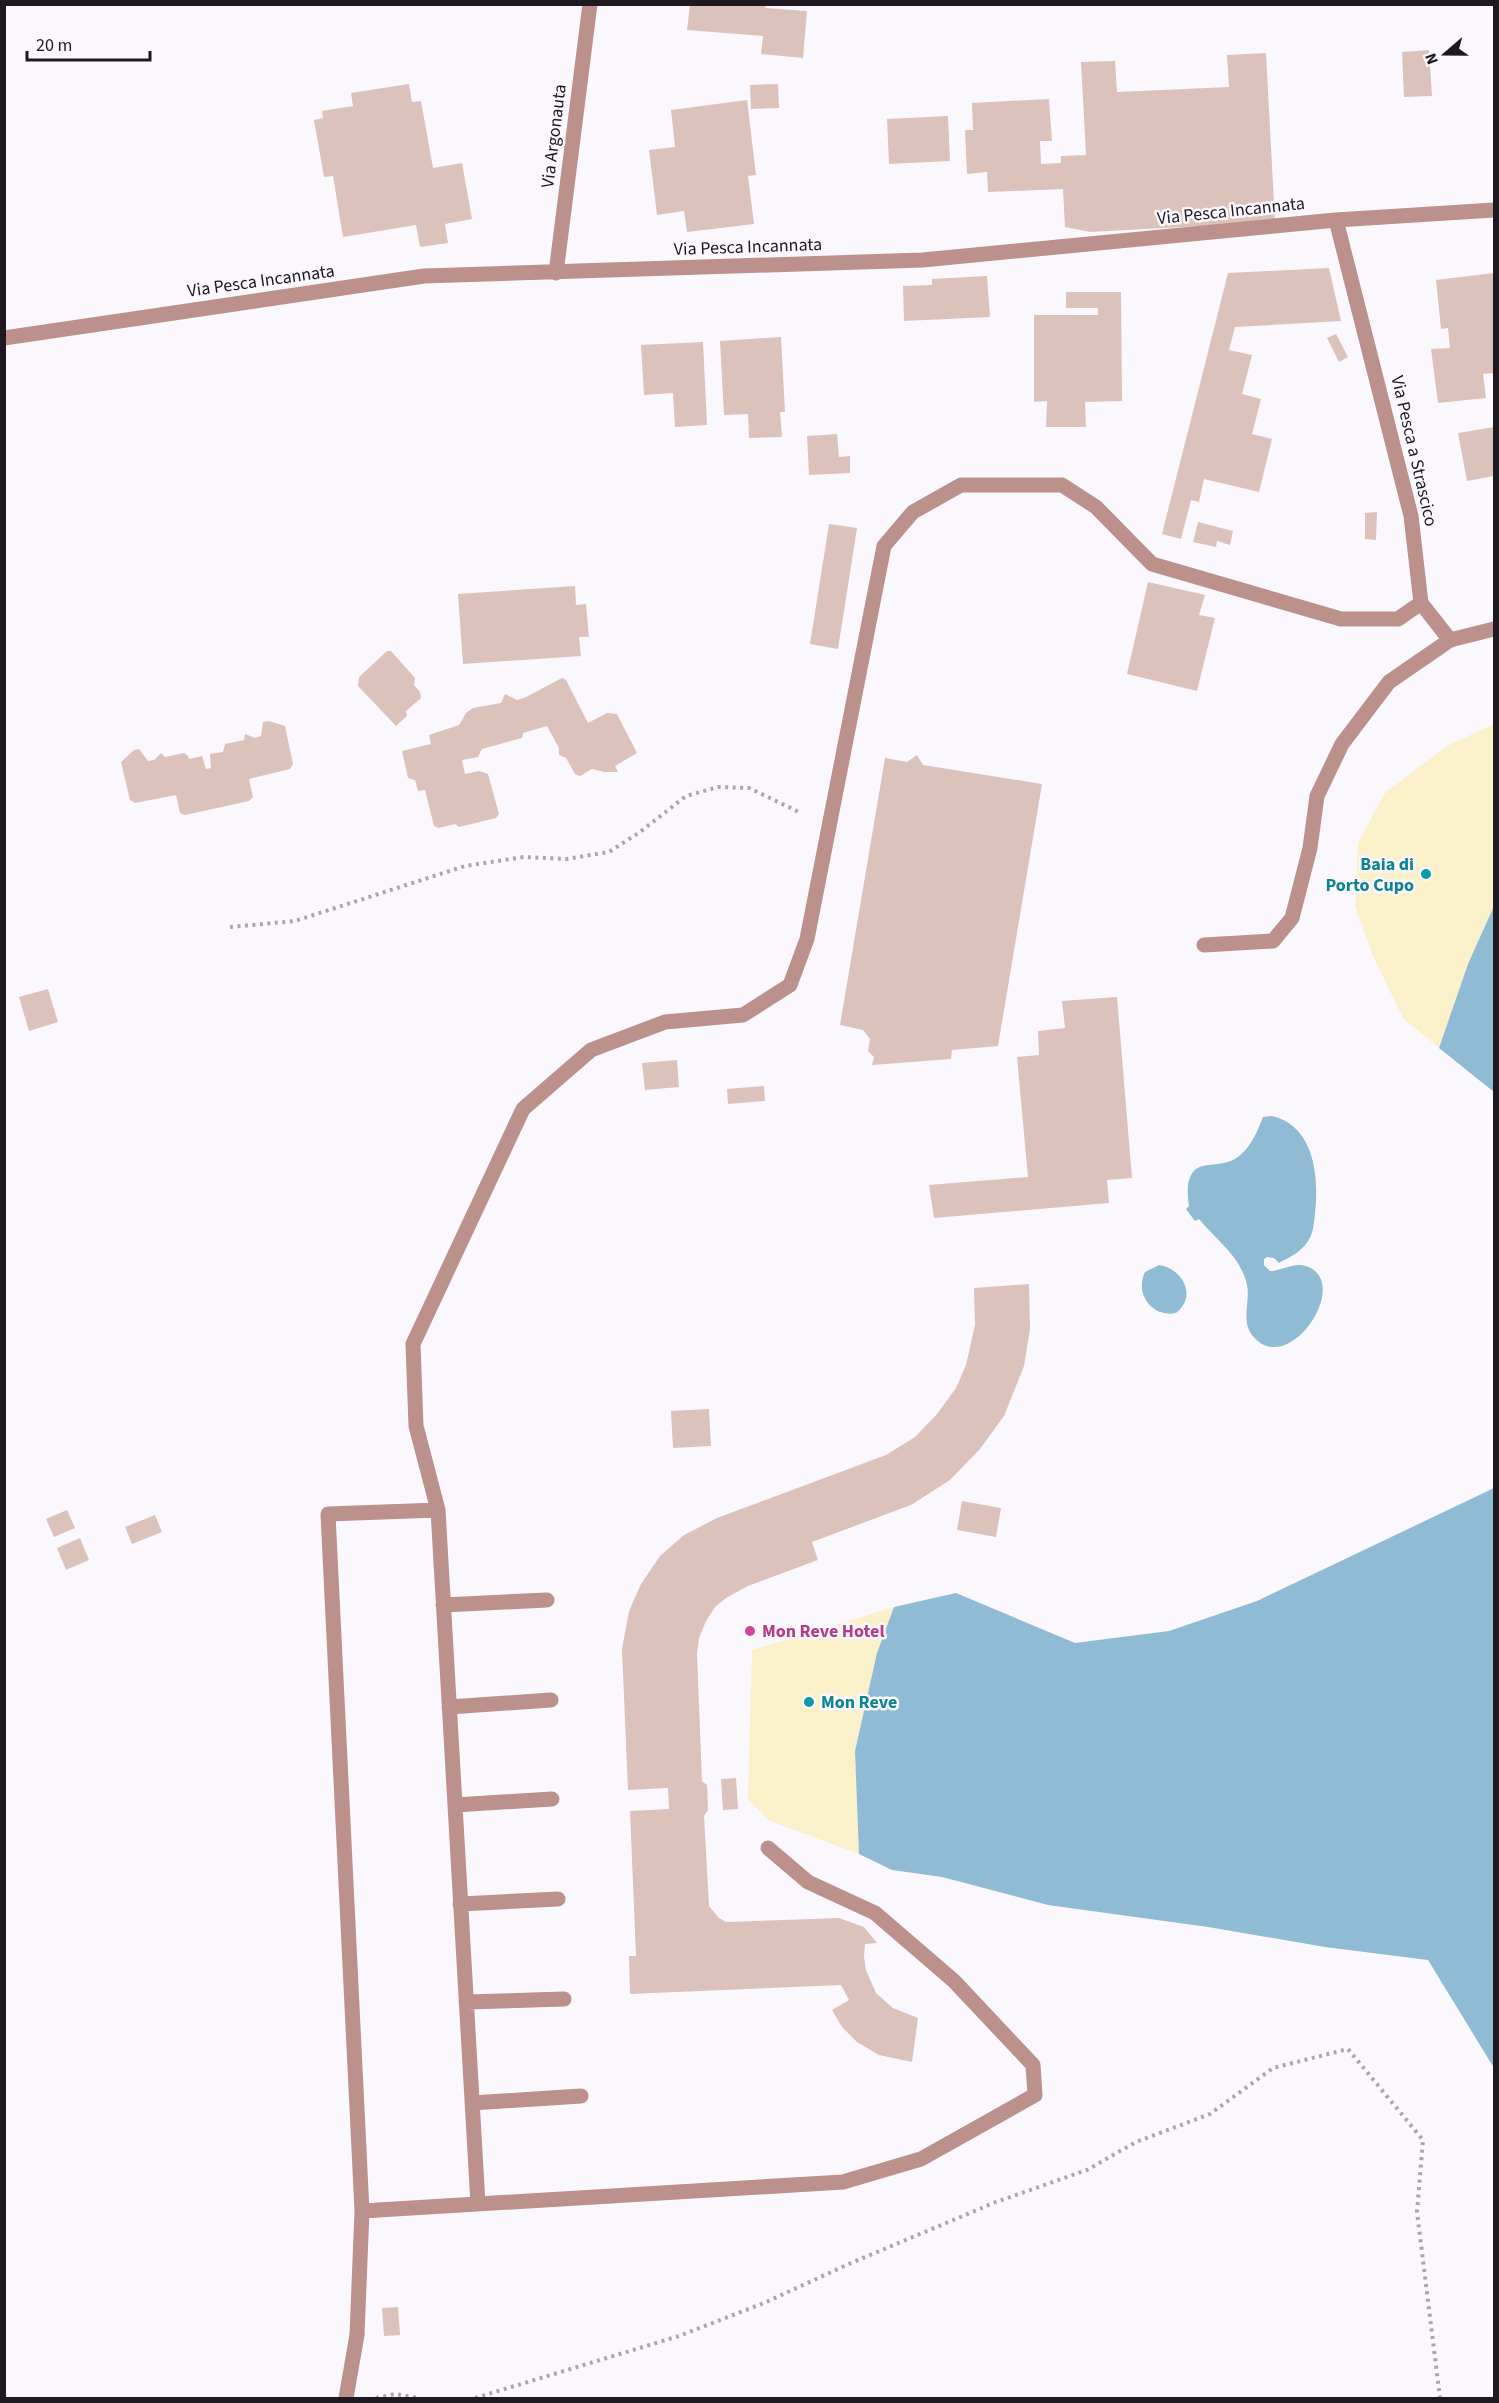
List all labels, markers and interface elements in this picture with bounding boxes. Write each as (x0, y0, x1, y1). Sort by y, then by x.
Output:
scale bar (27, 24, 150, 62)
north arrow (1415, 24, 1475, 84)
text: 20 m (36, 33, 72, 58)
text: N (1420, 50, 1444, 68)
street label: Via Argonauta (535, 83, 573, 189)
street label: Via Pesca Incannata (1156, 191, 1306, 231)
street label: Via Pesca Incannata (673, 232, 823, 262)
street label: Via Pesca Incannata (186, 258, 336, 304)
street label: Via Pesca a Strascico (1385, 373, 1443, 529)
place label: Baia di Porto Cupo (1326, 852, 1414, 898)
marker: Baia di Porto Cupo (1419, 867, 1433, 881)
place label: Mon Reve Hotel (762, 1619, 885, 1644)
marker: Mon Reve Hotel (743, 1624, 757, 1638)
place label: Mon Reve (821, 1690, 897, 1715)
marker: Mon Reve (802, 1695, 816, 1709)

